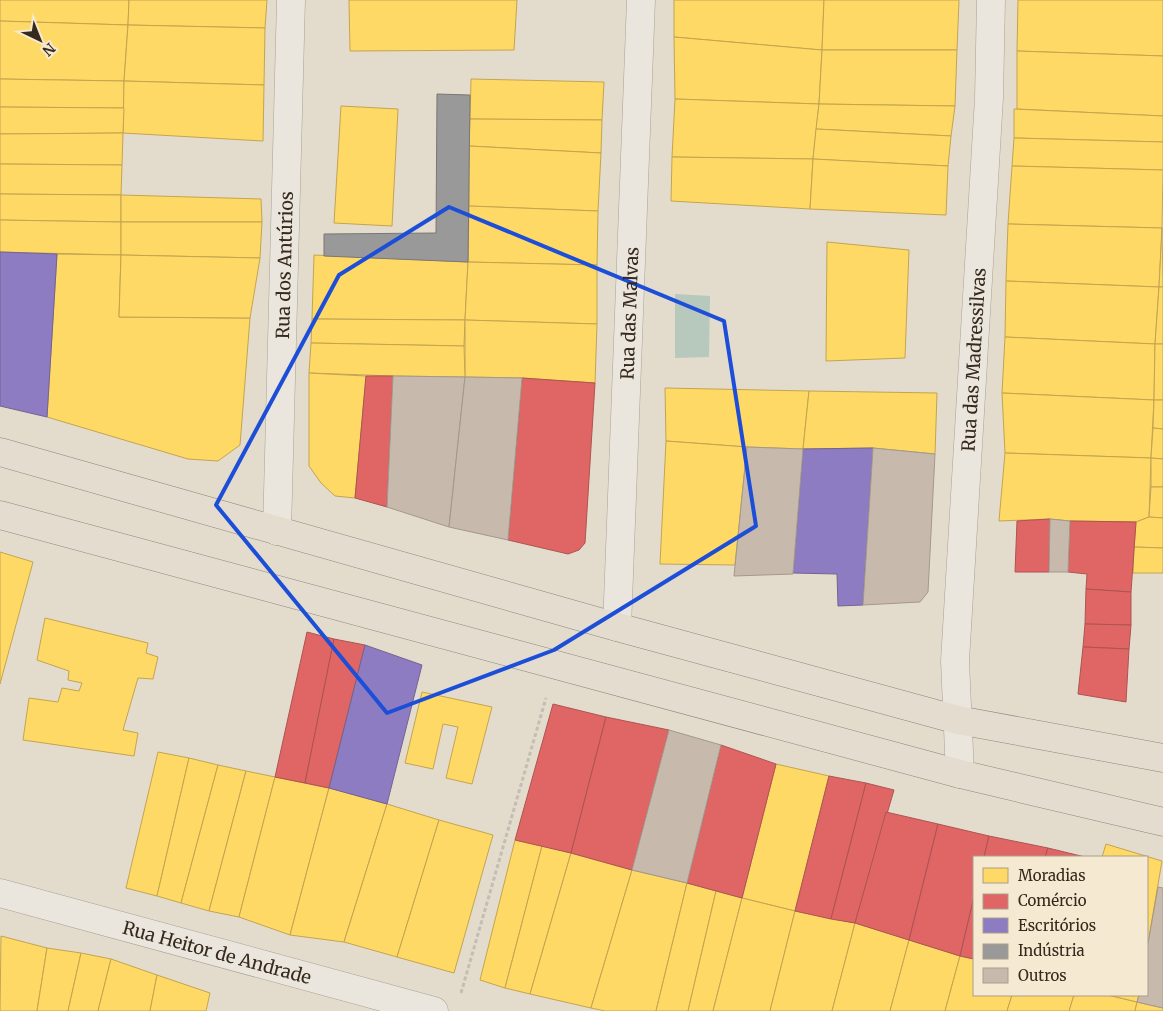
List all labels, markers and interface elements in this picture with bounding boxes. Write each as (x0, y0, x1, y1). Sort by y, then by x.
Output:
north arrow (15, 15, 65, 65)
text: N (39, 39, 59, 60)
street label: Rua dos Antúrios (271, 191, 297, 339)
street label: Rua das Malvas (615, 246, 643, 380)
street label: Rua das Madressilvas (956, 267, 990, 452)
legend (973, 856, 1148, 996)
text: Moradias (1018, 866, 1086, 885)
text: Comércio (1018, 891, 1087, 910)
street label: Rua Heitor de Andrade (120, 915, 314, 989)
text: Escritórios (1018, 916, 1096, 935)
text: Indústria (1018, 941, 1085, 960)
text: Outros (1018, 966, 1067, 985)

